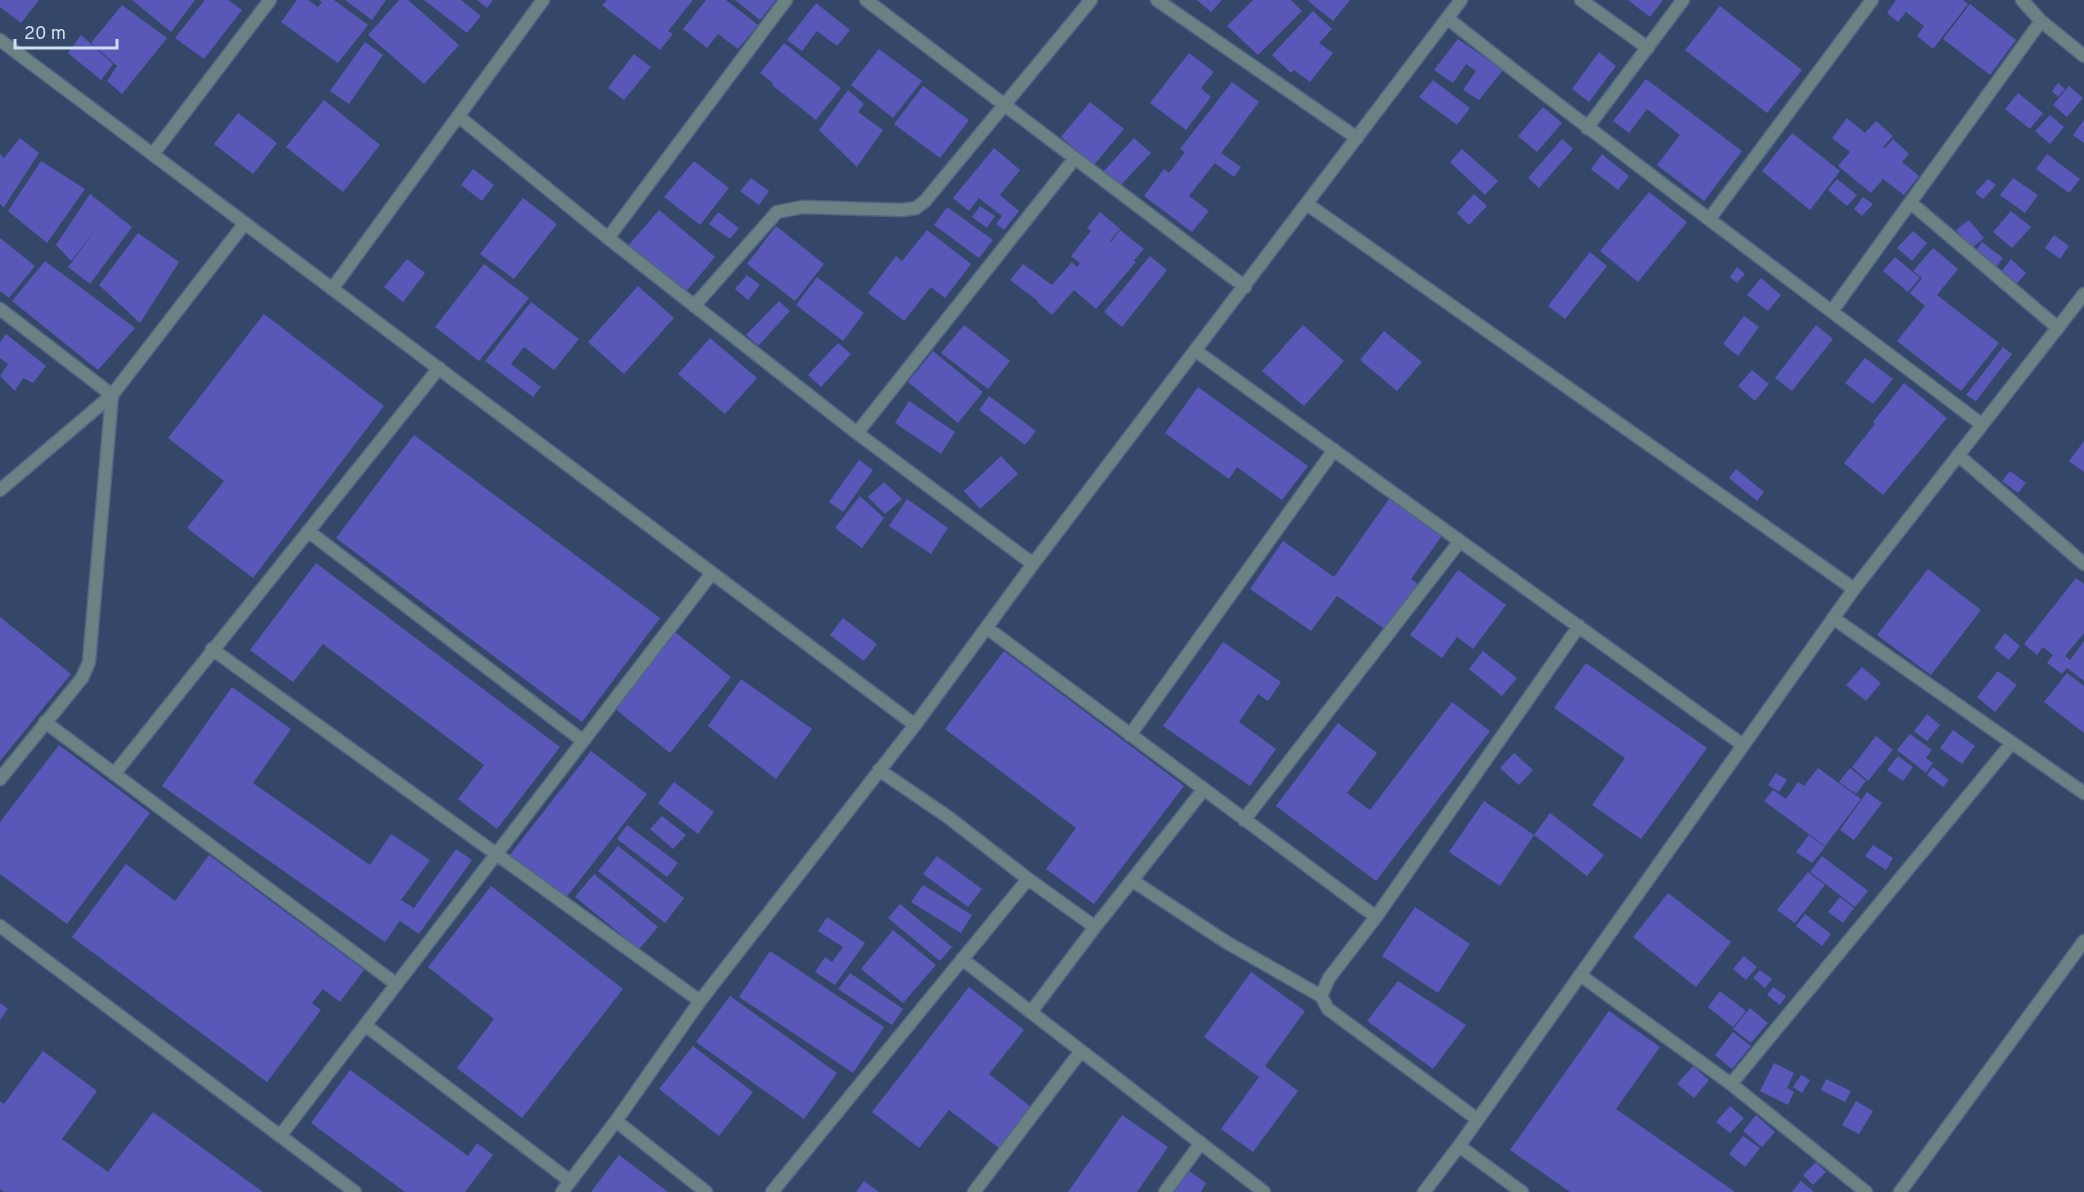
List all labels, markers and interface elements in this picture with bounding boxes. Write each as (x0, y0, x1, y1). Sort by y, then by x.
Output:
scale bar (15, 12, 117, 50)
text: 20 m (24, 23, 66, 46)

